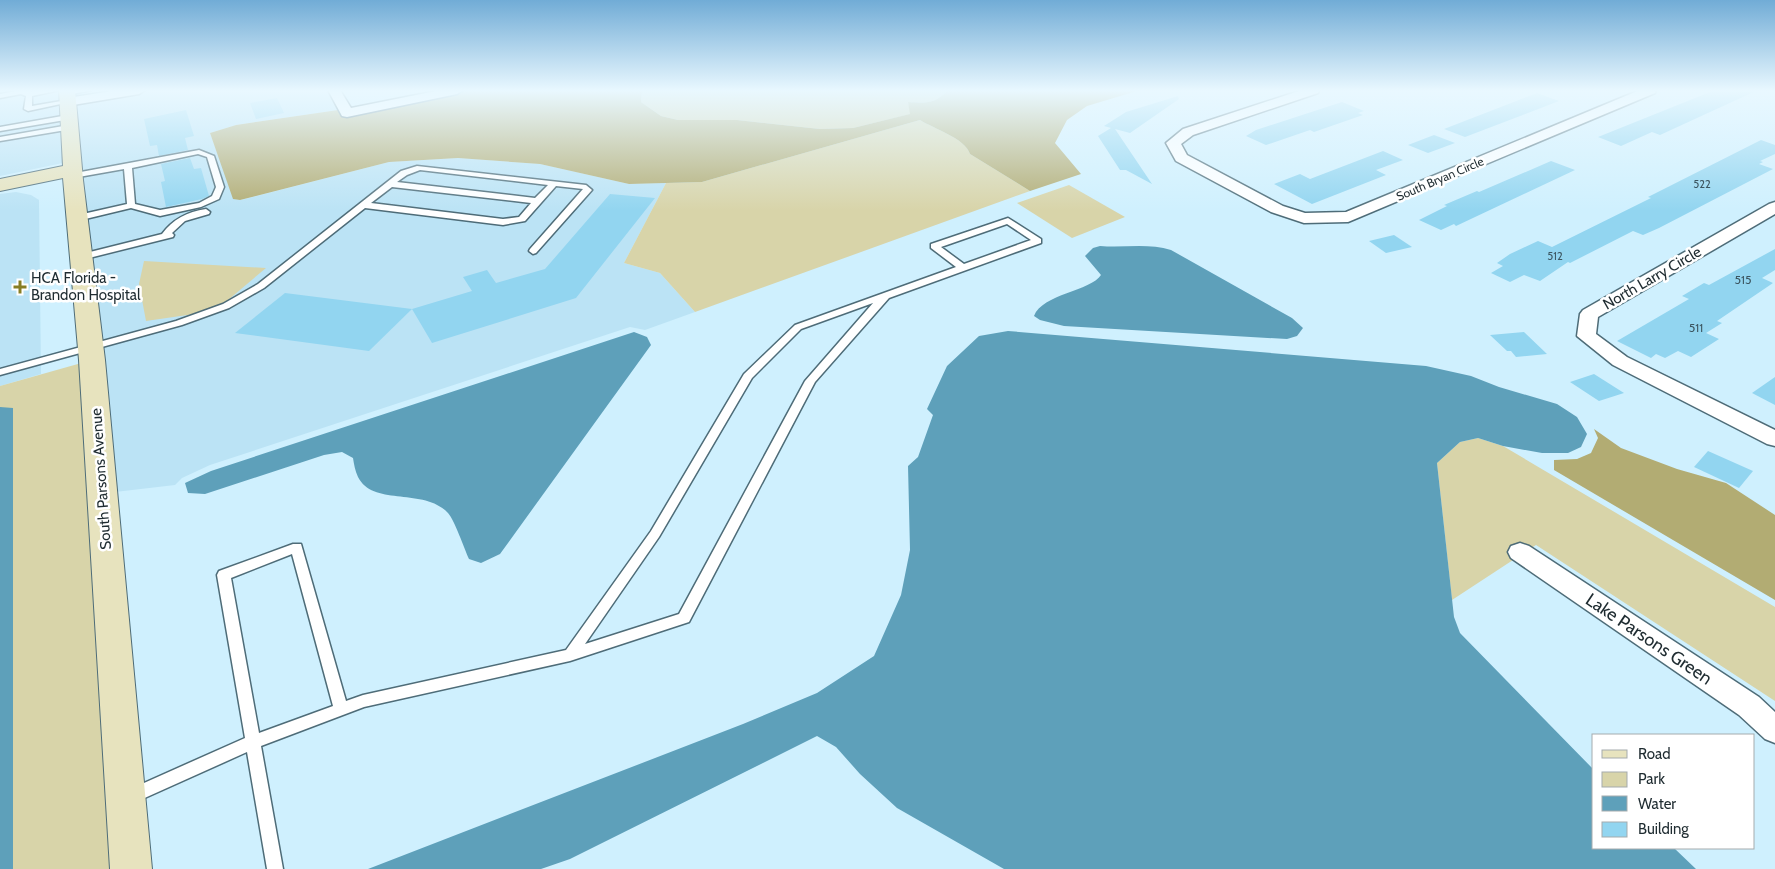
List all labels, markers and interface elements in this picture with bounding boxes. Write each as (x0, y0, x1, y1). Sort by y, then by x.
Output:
street label: South Bryan Circle (1394, 153, 1486, 204)
house number: 522 (1693, 177, 1711, 191)
street label: North Larry Circle (1600, 242, 1705, 313)
house number: 512 (1547, 249, 1563, 263)
place label: HCA Florida - Brandon Hospital (31, 269, 141, 304)
house number: 515 (1735, 272, 1751, 287)
marker: HCA Florida - Brandon Hospital (13, 280, 27, 294)
house number: 511 (1689, 320, 1703, 335)
street label: South Parsons Avenue (87, 407, 115, 550)
street label: Lake Parsons Green (1582, 589, 1716, 689)
legend (1592, 734, 1755, 849)
text: Road (1638, 745, 1671, 763)
text: Park (1638, 770, 1665, 788)
text: Water (1638, 795, 1676, 813)
text: Building (1638, 820, 1689, 838)

